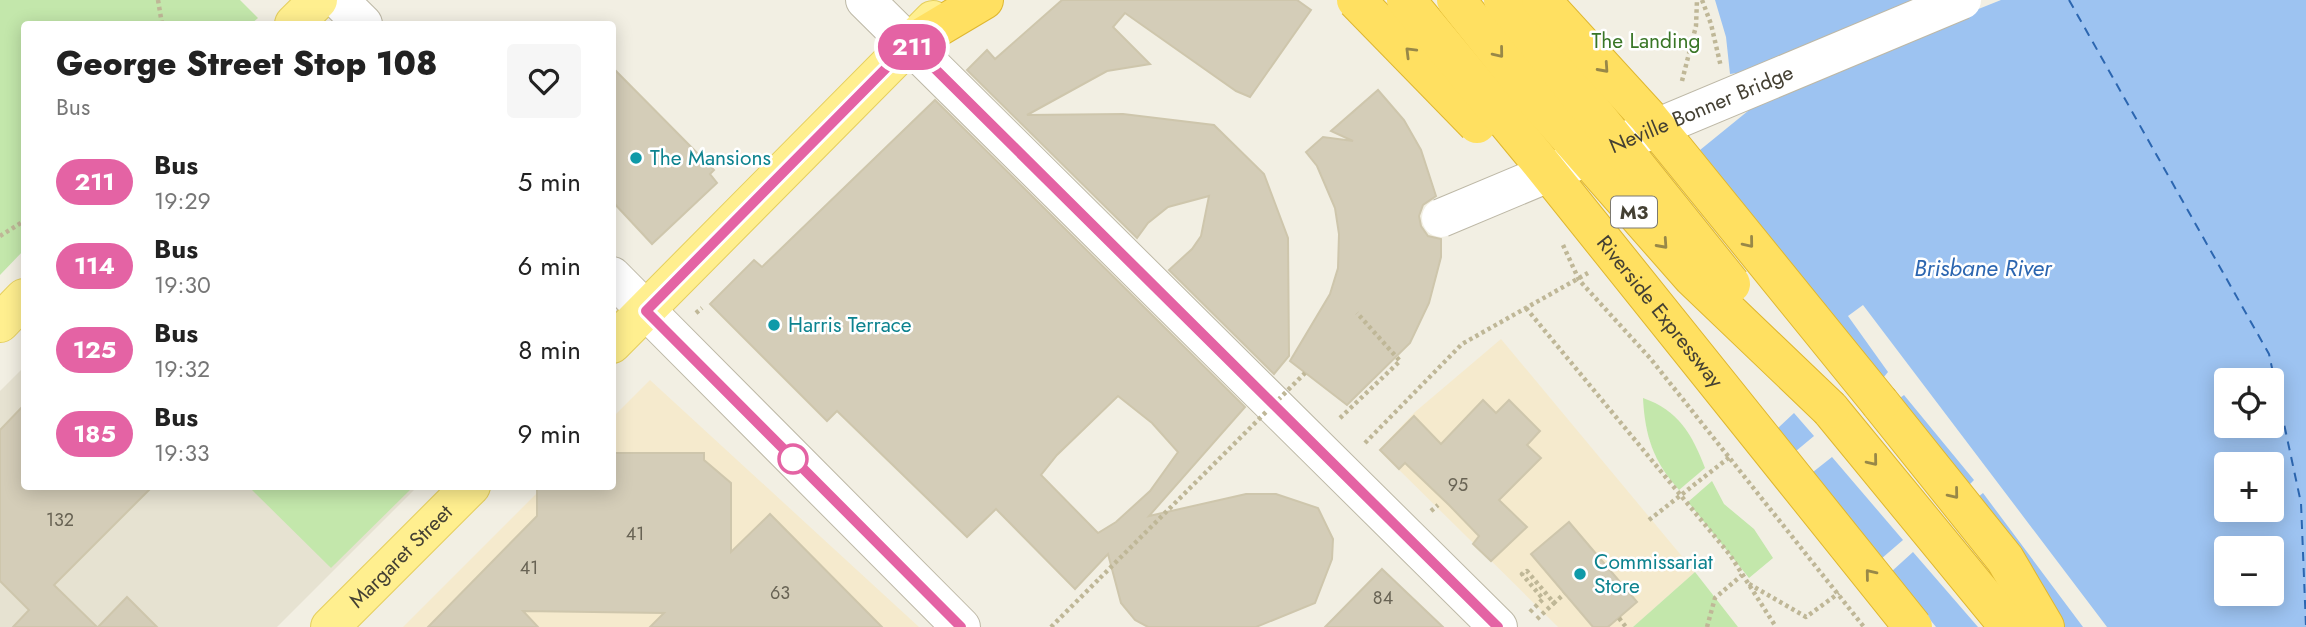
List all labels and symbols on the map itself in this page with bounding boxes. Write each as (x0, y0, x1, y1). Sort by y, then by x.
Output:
line badge: 211 (872, 24, 952, 70)
park label: The Landing (1592, 26, 1700, 56)
one-way arrow (1490, 45, 1503, 58)
one-way arrow (1406, 48, 1419, 61)
street label: Neville Bonner Bridge (1604, 57, 1798, 161)
one-way arrow (1596, 60, 1608, 73)
place label: The Mansions (650, 143, 771, 173)
marker: The Mansions (628, 150, 644, 166)
road number: M3 (1611, 196, 1657, 228)
street label: Riverside Expressway (1590, 229, 1731, 395)
one-way arrow (1741, 235, 1753, 248)
one-way arrow (1655, 236, 1667, 249)
water label: Brisbane River (1914, 251, 2053, 285)
place label: Harris Terrace (788, 310, 912, 340)
marker: Harris Terrace (766, 317, 782, 333)
unlabelled marker (778, 444, 808, 474)
one-way arrow (1865, 454, 1878, 466)
house number: 95 (1448, 472, 1468, 498)
one-way arrow (1945, 487, 1958, 499)
street label: Margaret Street (342, 498, 459, 615)
house number: 132 (46, 507, 74, 533)
house number: 41 (626, 521, 644, 547)
place label: Commissariat Store (1594, 547, 1713, 601)
house number: 41 (520, 555, 538, 581)
marker: Commissariat Store (1572, 566, 1588, 582)
one-way arrow (1865, 569, 1878, 581)
house number: 63 (770, 580, 790, 606)
house number: 84 (1373, 585, 1393, 611)

